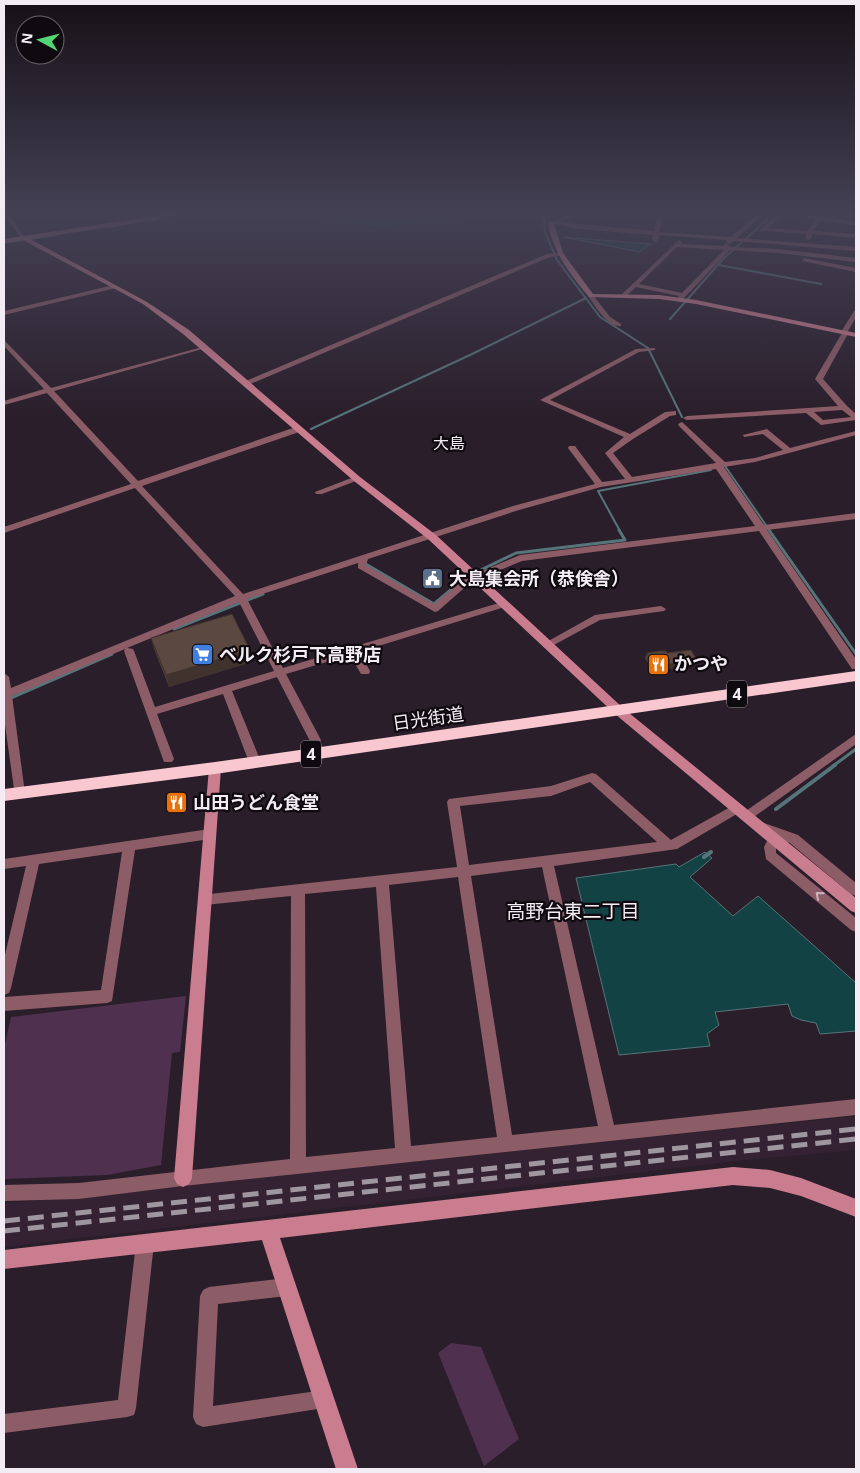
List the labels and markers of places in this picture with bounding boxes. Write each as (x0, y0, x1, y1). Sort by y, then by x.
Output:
place label: 大島集会所（恭倹舎） (449, 566, 629, 590)
public building icon: 大島集会所（恭倹舎） (421, 567, 445, 591)
place label: ベルク杉戸下高野店 (219, 642, 381, 666)
supermarket icon: ベルク杉戸下高野店 (191, 643, 215, 667)
place label: かつや (674, 651, 728, 675)
restaurant icon: かつや (646, 652, 670, 676)
place label: 山田うどん食堂 (193, 790, 319, 814)
restaurant icon: 山田うどん食堂 (165, 791, 189, 815)

